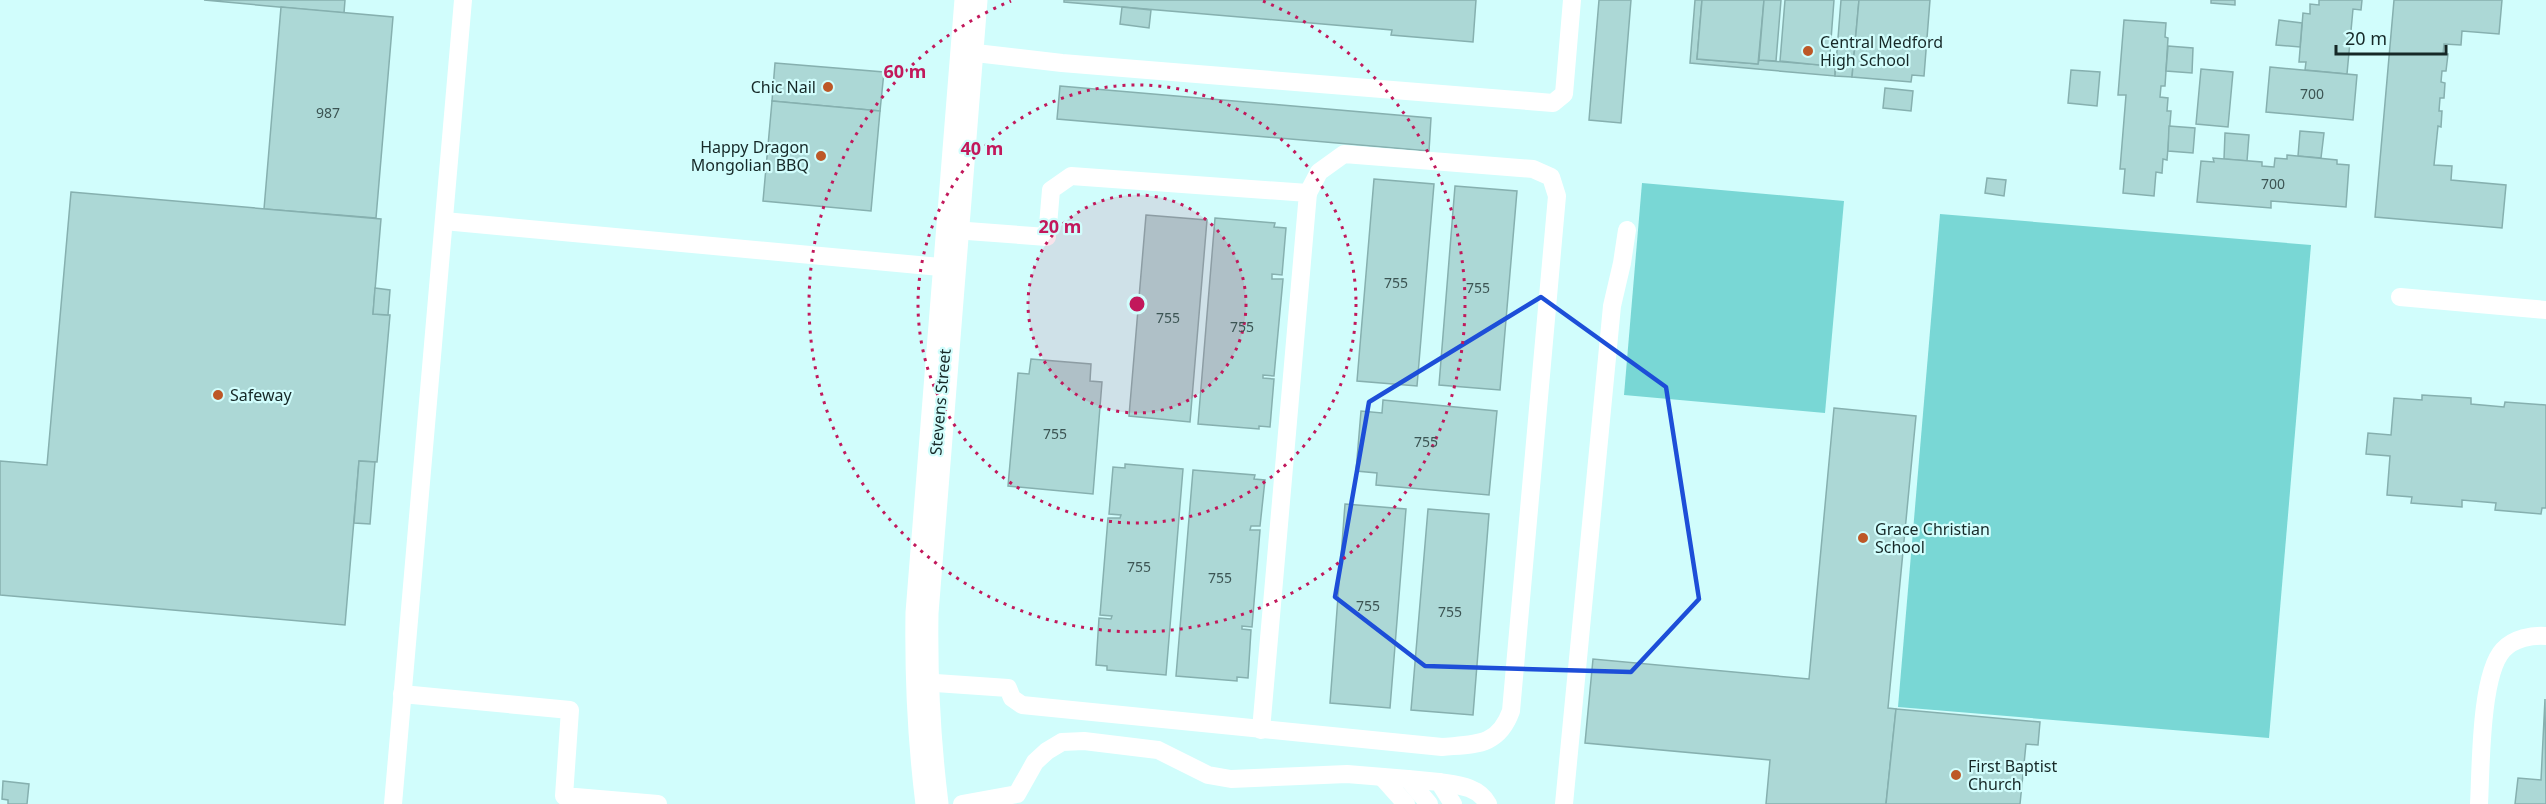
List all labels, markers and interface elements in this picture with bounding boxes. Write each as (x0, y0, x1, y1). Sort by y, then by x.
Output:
scale bar (2336, 18, 2446, 56)
text: 20 m (2345, 26, 2387, 50)
place label: Central Medford High School (1820, 31, 1943, 71)
marker: Central Medford High School (1801, 44, 1815, 58)
text: 60 m (884, 59, 926, 83)
place label: Chic Nail (751, 76, 816, 98)
marker: Chic Nail (821, 80, 835, 94)
house number: 700 (2300, 84, 2324, 103)
house number: 987 (316, 103, 340, 122)
place label: Happy Dragon Mongolian BBQ (691, 136, 809, 176)
text: 40 m (961, 136, 1003, 160)
marker: Happy Dragon Mongolian BBQ (814, 149, 828, 163)
house number: 700 (2261, 174, 2285, 193)
text: 20 m (1039, 214, 1081, 238)
house number: 755 (1384, 273, 1408, 292)
house number: 755 (1466, 278, 1490, 297)
centre of rings (1127, 294, 1147, 314)
house number: 755 (1156, 308, 1180, 327)
house number: 755 (1230, 317, 1254, 336)
street label: Stevens Street (924, 348, 956, 456)
place label: Safeway (230, 384, 293, 406)
marker: Safeway (211, 388, 225, 402)
house number: 755 (1043, 424, 1067, 443)
house number: 755 (1414, 432, 1438, 451)
place label: Grace Christian School (1875, 518, 1990, 558)
marker: Grace Christian School (1856, 531, 1870, 545)
house number: 755 (1127, 557, 1151, 576)
house number: 755 (1208, 568, 1232, 587)
house number: 755 (1356, 596, 1380, 615)
house number: 755 (1438, 602, 1462, 621)
place label: First Baptist Church (1968, 755, 2057, 795)
marker: First Baptist Church (1949, 768, 1963, 782)

